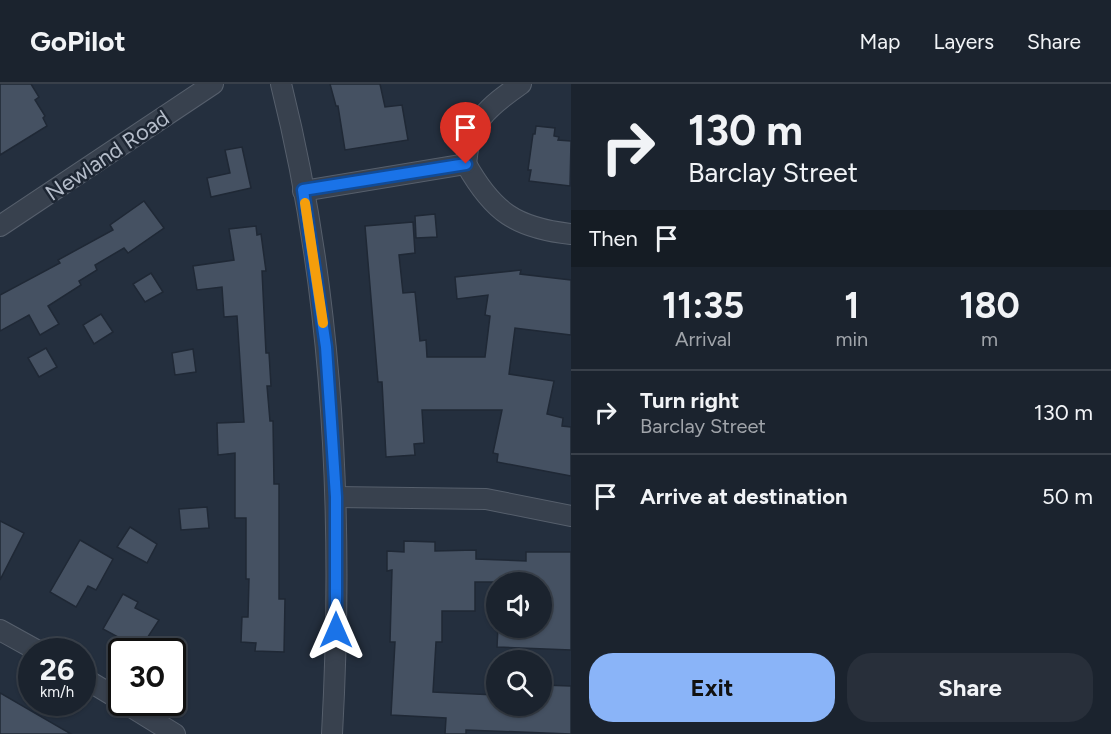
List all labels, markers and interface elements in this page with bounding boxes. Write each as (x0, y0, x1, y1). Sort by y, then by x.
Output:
text: GoPilot (30, 24, 126, 58)
text: Map (860, 29, 900, 54)
text: Layers (933, 29, 994, 54)
text: Share (1027, 29, 1081, 54)
pin (440, 102, 491, 164)
street label: Newland Road (40, 104, 174, 207)
text: 130 m (688, 105, 803, 156)
icon: right (589, 108, 667, 186)
icon: arrive (449, 111, 482, 144)
text: Barclay Street (688, 156, 858, 189)
icon: arrive (650, 222, 683, 255)
text: Then (589, 225, 638, 252)
text: 11:35 (662, 284, 744, 327)
text: 1 (844, 284, 859, 327)
text: 180 (959, 284, 1020, 327)
text: Arrival (675, 327, 731, 351)
text: min (835, 327, 868, 351)
text: m (981, 327, 998, 351)
text: Turn right (640, 387, 739, 414)
icon: right (589, 396, 622, 429)
text: 130 m (1034, 399, 1093, 426)
text: Barclay Street (640, 414, 766, 438)
icon: arrive (589, 480, 622, 513)
text: Arrive at destination (640, 483, 848, 510)
text: 50 m (1042, 483, 1093, 510)
map controls (486, 572, 552, 716)
button: sound (486, 572, 552, 638)
position arrow (304, 598, 368, 662)
speed limit sign: 30 (108, 638, 186, 716)
button: search (486, 650, 552, 716)
text: 26 (40, 651, 74, 688)
button: Exit (589, 653, 835, 722)
button: Share (847, 653, 1093, 722)
text: km/h (40, 683, 74, 701)

